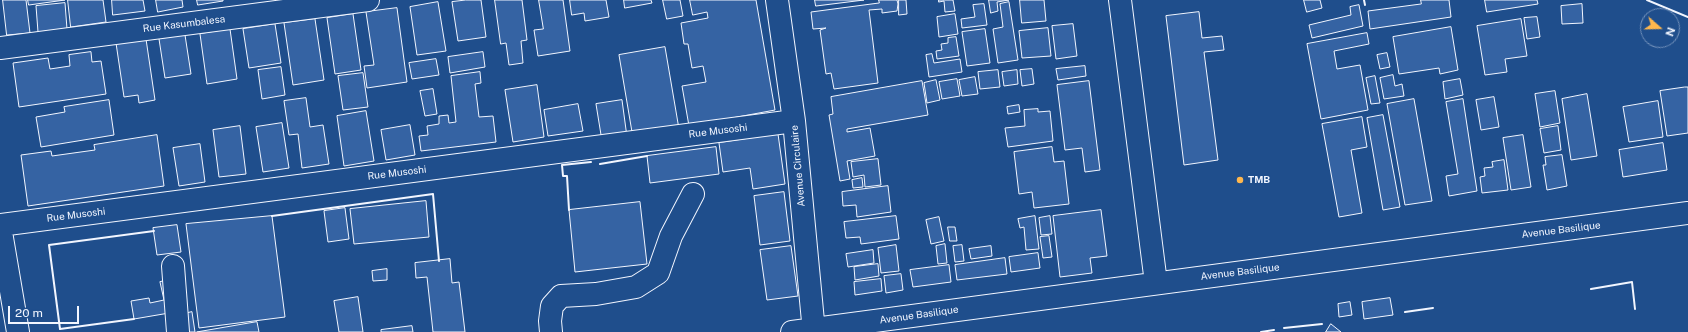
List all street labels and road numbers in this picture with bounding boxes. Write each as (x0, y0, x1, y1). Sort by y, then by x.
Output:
street label: Rue Kasumbalesa (142, 13, 226, 35)
street label: Rue Musoshi (688, 121, 748, 141)
street label: Avenue Circulaire (788, 125, 808, 207)
street label: Rue Musoshi (367, 163, 427, 183)
street label: Rue Musoshi (46, 205, 106, 225)
street label: Avenue Basilique (1521, 219, 1601, 241)
street label: Avenue Basilique (1200, 261, 1280, 283)
street label: Avenue Basilique (879, 304, 959, 326)

